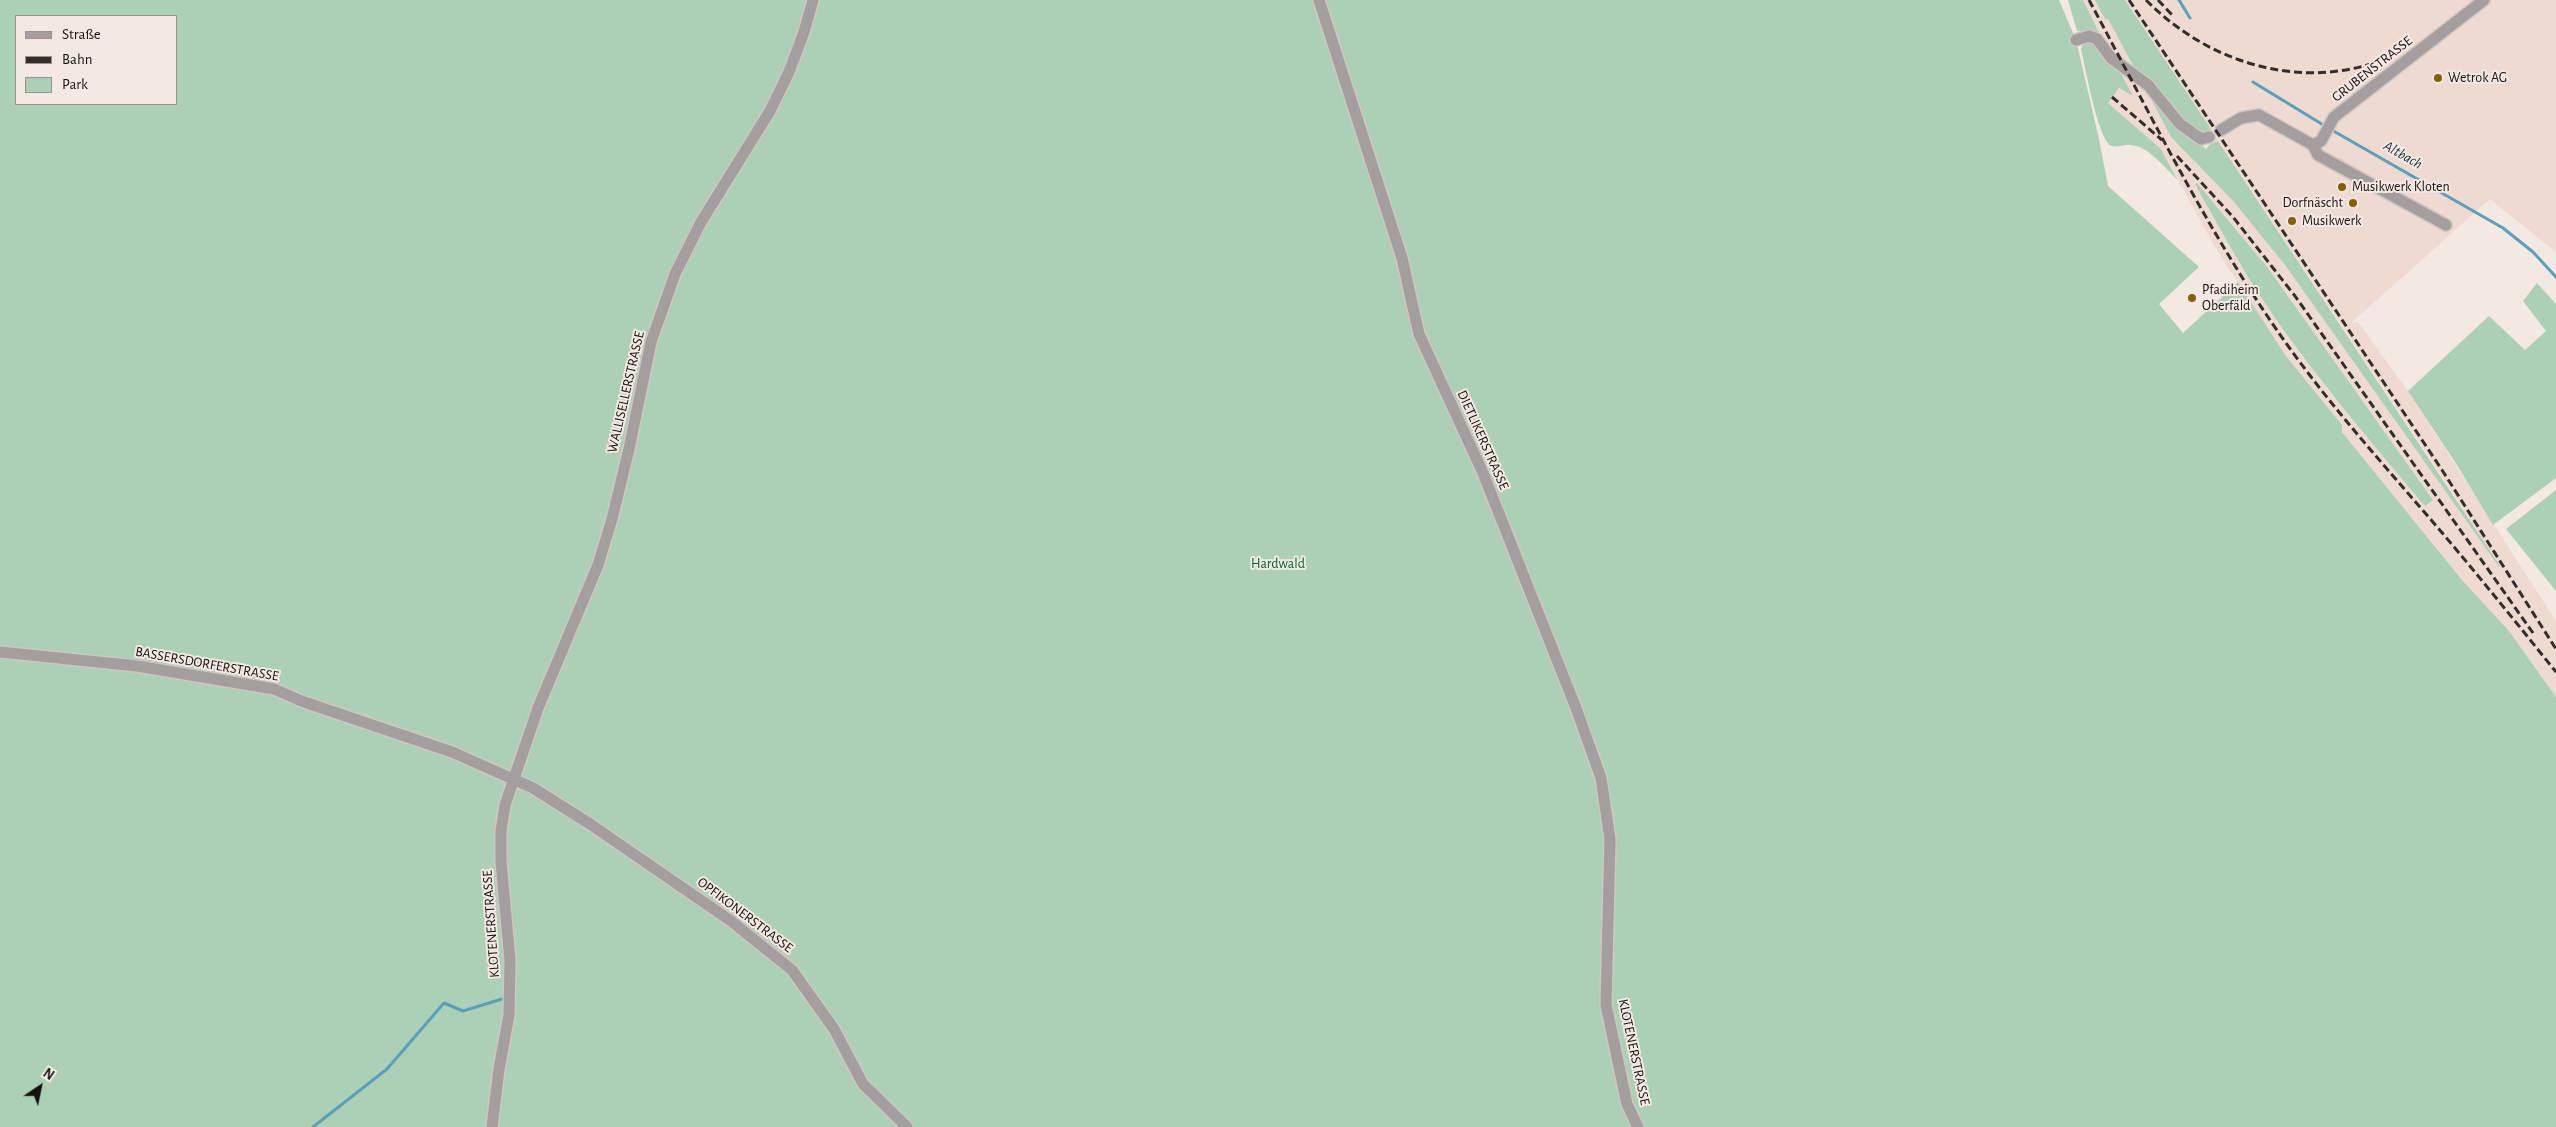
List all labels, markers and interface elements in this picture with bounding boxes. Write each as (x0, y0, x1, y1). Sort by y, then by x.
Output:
legend (15, 15, 178, 105)
text: Straße (62, 27, 101, 42)
street label: GRUBENSTRASSE (2328, 32, 2416, 106)
text: Bahn (62, 52, 92, 67)
place label: Wetrok AG (2448, 70, 2507, 86)
marker: Wetrok AG (2432, 72, 2444, 84)
text: Park (62, 77, 88, 92)
water label: Altbach (2380, 137, 2426, 173)
place label: Musikwerk Kloten (2352, 179, 2450, 195)
marker: Musikwerk Kloten (2336, 181, 2348, 193)
place label: Dorfnäscht (2282, 195, 2343, 211)
marker: Dorfnäscht (2347, 197, 2359, 209)
place label: Musikwerk (2302, 213, 2361, 229)
marker: Musikwerk (2286, 215, 2298, 227)
place label: Pfadiheim Oberfäld (2202, 282, 2259, 314)
marker: Pfadiheim Oberfäld (2186, 292, 2198, 304)
street label: WALLISELLERSTRASSE (604, 330, 648, 454)
street label: DIETLIKERSTRASSE (1454, 388, 1512, 492)
park label: Hardwald (1251, 556, 1305, 572)
street label: BASSERSDORFERSTRASSE (134, 643, 280, 685)
street label: KLOTENERSTRASSE (479, 870, 503, 978)
street label: OPFIKONERSTRASSE (694, 874, 796, 956)
street label: KLOTENERSTRASSE (1615, 997, 1653, 1107)
north arrow (15, 1062, 65, 1112)
text: N (40, 1066, 56, 1083)

